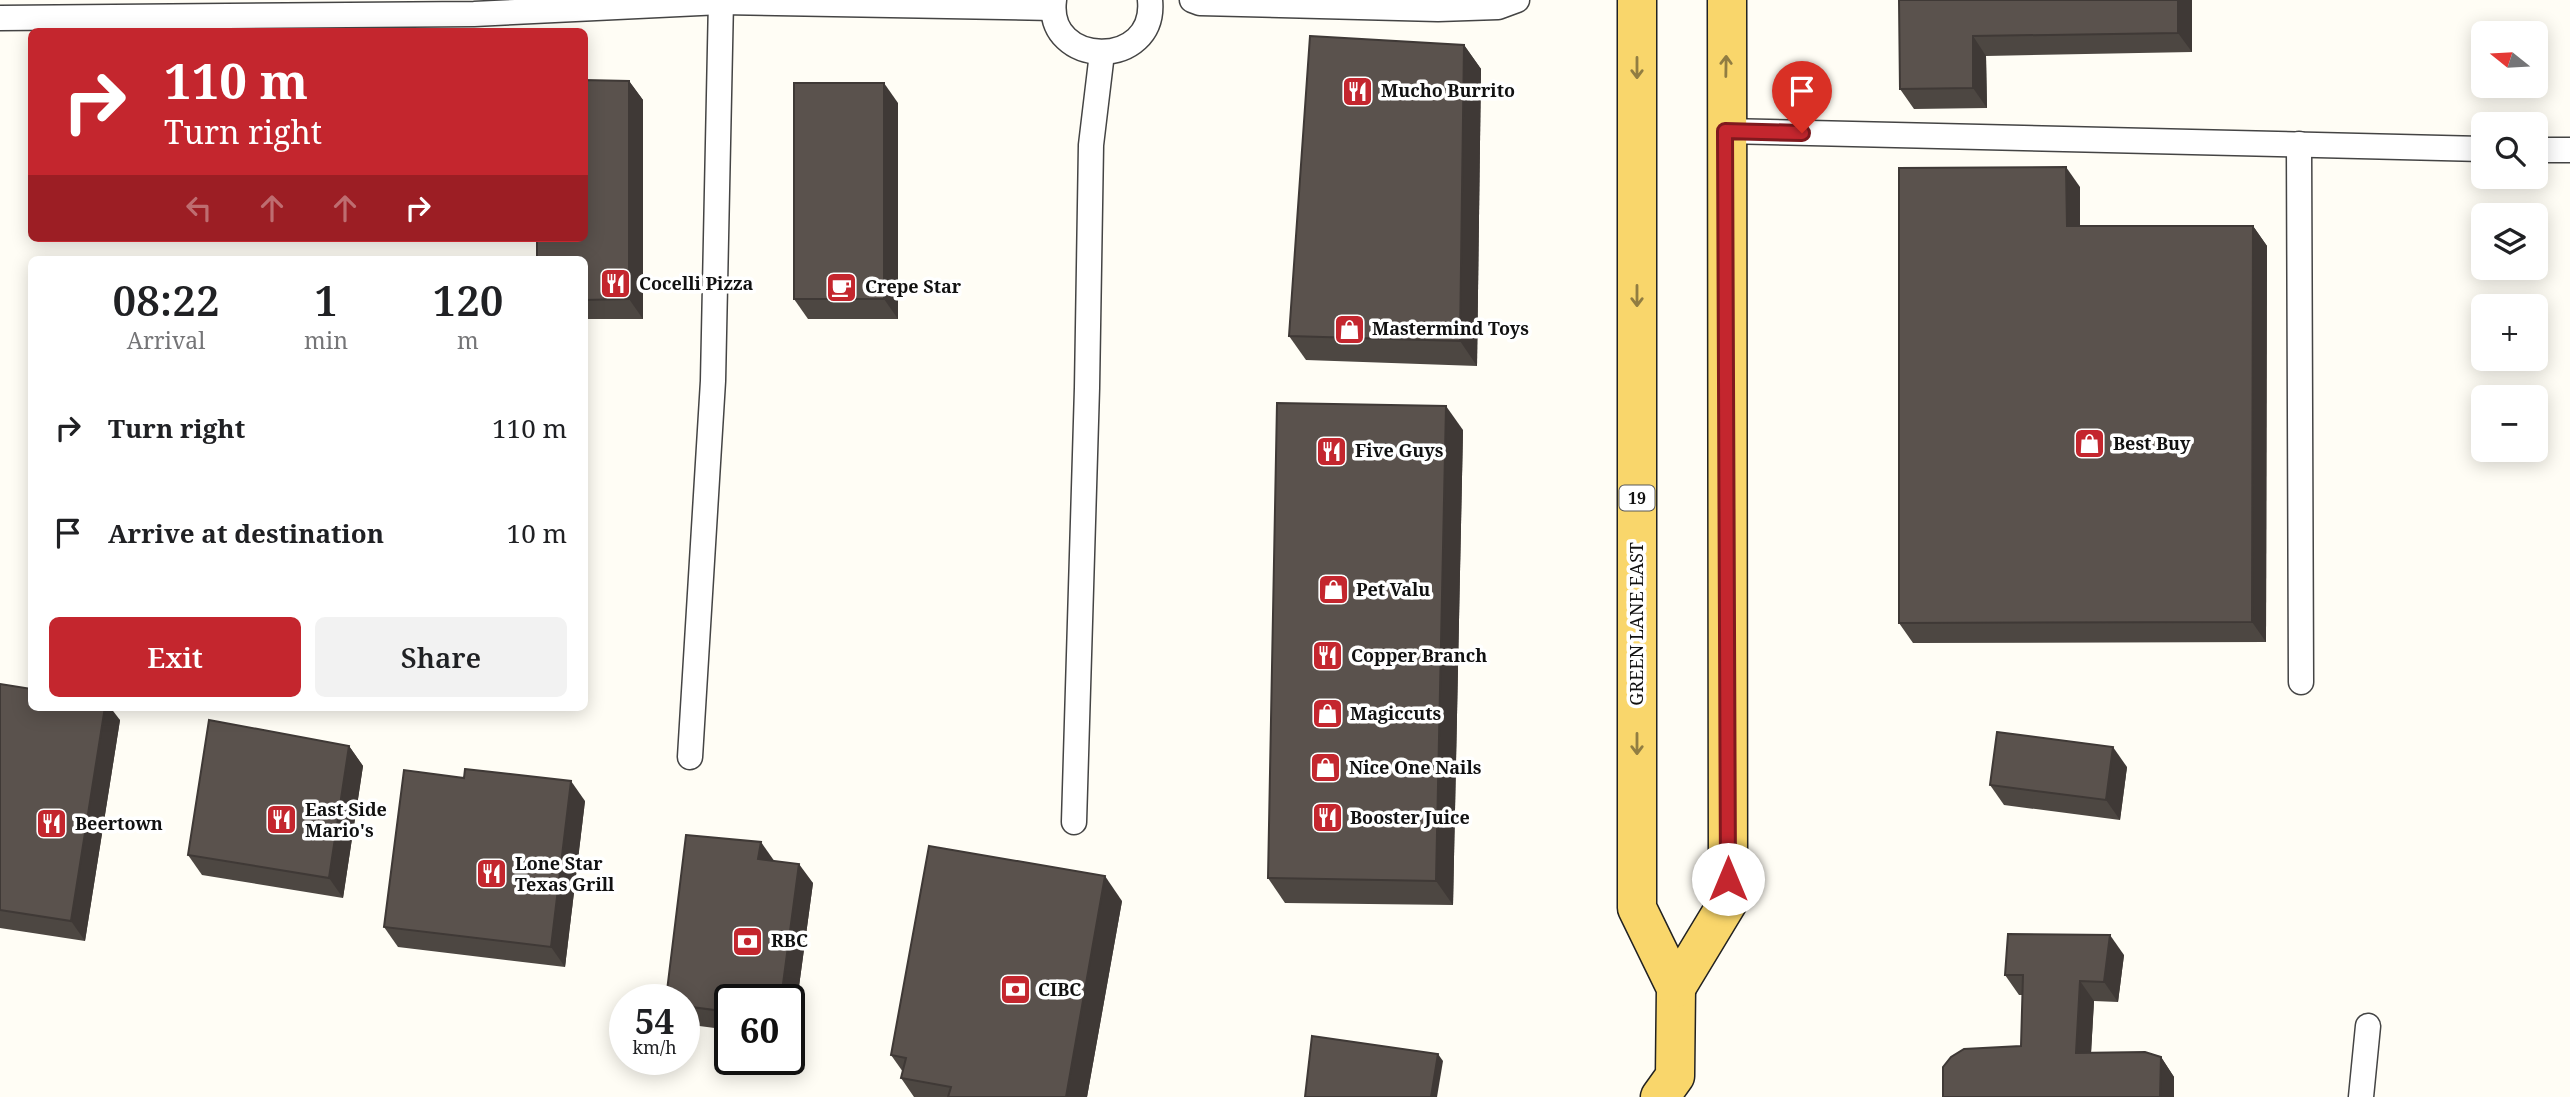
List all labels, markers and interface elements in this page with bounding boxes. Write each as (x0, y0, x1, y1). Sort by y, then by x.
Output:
north arrow (2471, 21, 2548, 98)
map controls (2471, 21, 2548, 462)
text: 110 m (164, 47, 308, 113)
one-way arrow (1719, 54, 1733, 77)
icon: right (49, 56, 140, 147)
one-way arrow (1630, 56, 1644, 79)
pin (1772, 61, 1832, 133)
icon: arrive (1783, 72, 1821, 110)
restaurant icon: Mucho Burrito (1341, 74, 1375, 108)
place label: Mucho Burrito (1381, 78, 1515, 102)
text: Turn right (164, 110, 322, 153)
button: search (2471, 112, 2548, 189)
icon: left (180, 189, 218, 227)
icon: ahead (253, 189, 291, 227)
icon: ahead (326, 189, 364, 227)
icon: right (399, 189, 437, 227)
button: layers (2471, 203, 2548, 280)
restaurant icon: Cocelli Pizza (599, 267, 633, 301)
cafe icon: Crepe Star (825, 270, 859, 304)
text: 08:22 (113, 271, 220, 328)
text: 1 (314, 271, 338, 328)
text: 120 (433, 271, 503, 328)
place label: Cocelli Pizza (639, 271, 753, 295)
place label: Crepe Star (865, 274, 962, 298)
one-way arrow (1630, 284, 1644, 307)
button: + (2471, 294, 2548, 371)
shop icon: Mastermind Toys (1332, 312, 1366, 346)
place label: Mastermind Toys (1372, 316, 1529, 340)
text: Arrival (127, 324, 205, 356)
text: min (304, 324, 348, 356)
text: m (457, 324, 479, 356)
button: − (2471, 385, 2548, 462)
icon: right (49, 409, 87, 447)
text: Turn right (108, 410, 245, 446)
text: 110 m (492, 410, 567, 446)
shop icon: Best Buy (2073, 427, 2107, 461)
place label: Best Buy (2113, 431, 2191, 455)
restaurant icon: Five Guys (1315, 434, 1349, 468)
place label: Five Guys (1355, 438, 1444, 462)
road number: 19 (1620, 485, 1654, 510)
icon: arrive (49, 514, 87, 552)
text: Arrive at destination (108, 515, 384, 551)
text: 10 m (507, 515, 567, 551)
street label: GREEN LANE EAST (1624, 542, 1648, 706)
shop icon: Pet Valu (1316, 573, 1350, 607)
place label: Pet Valu (1356, 577, 1430, 601)
button: Exit (49, 617, 301, 697)
button: Share (315, 617, 567, 697)
restaurant icon: Copper Branch (1311, 639, 1345, 673)
place label: Copper Branch (1351, 643, 1487, 667)
shop icon: Magiccuts (1310, 697, 1344, 731)
place label: Magiccuts (1350, 701, 1442, 725)
one-way arrow (1630, 732, 1644, 755)
shop icon: Nice One Nails (1309, 751, 1343, 785)
place label: Nice One Nails (1349, 755, 1482, 779)
place label: East Side Mario's (305, 797, 387, 842)
restaurant icon: Booster Juice (1310, 801, 1344, 835)
restaurant icon: East Side Mario's (265, 803, 299, 837)
place label: Booster Juice (1350, 805, 1470, 829)
restaurant icon: Beertown (35, 807, 69, 841)
place label: Beertown (75, 811, 163, 835)
position arrow (1691, 842, 1765, 916)
place label: Lone Star Texas Grill (515, 851, 615, 896)
restaurant icon: Lone Star Texas Grill (475, 857, 509, 891)
bank icon: RBC (731, 924, 765, 958)
place label: RBC (771, 928, 808, 952)
bank icon: CIBC (998, 973, 1032, 1007)
place label: CIBC (1038, 977, 1081, 1001)
speed limit sign: 60 (714, 984, 805, 1075)
text: 54 (635, 997, 674, 1044)
text: km/h (632, 1035, 677, 1059)

